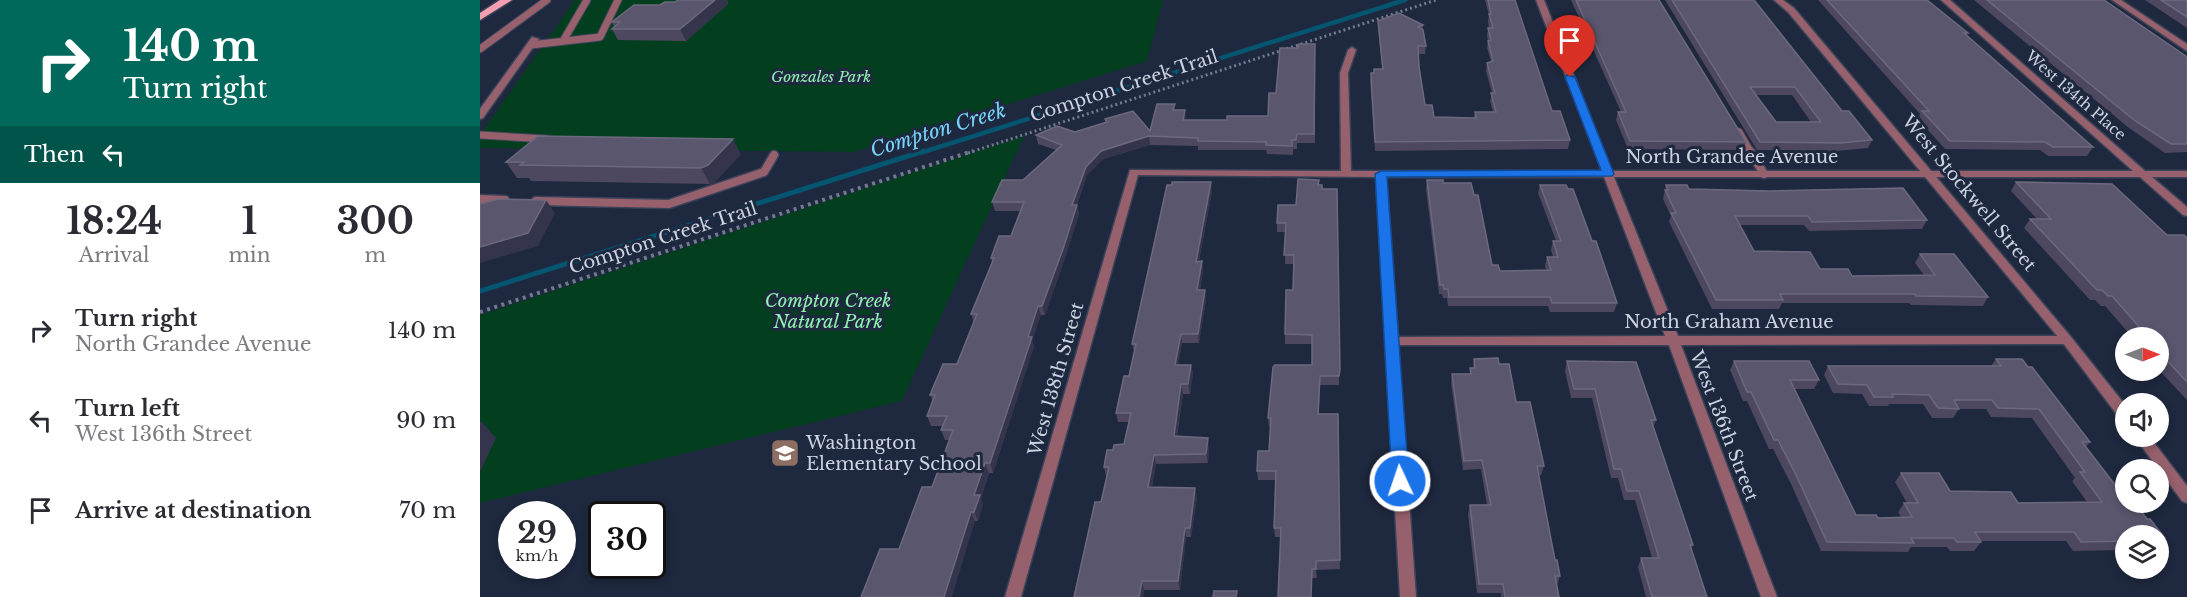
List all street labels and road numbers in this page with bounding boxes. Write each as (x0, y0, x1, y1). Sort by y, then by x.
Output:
street label: Compton Creek Trail (1027, 45, 1221, 127)
street label: West 134th Place (2021, 46, 2130, 144)
street label: West Stockwell Street (1896, 110, 2041, 276)
street label: North Grandee Avenue (1626, 146, 1838, 168)
street label: Compton Creek Trail (566, 197, 760, 279)
street label: West 138th Street (1023, 299, 1089, 459)
street label: North Graham Avenue (1624, 311, 1834, 333)
street label: West 136th Street (1685, 347, 1763, 505)

